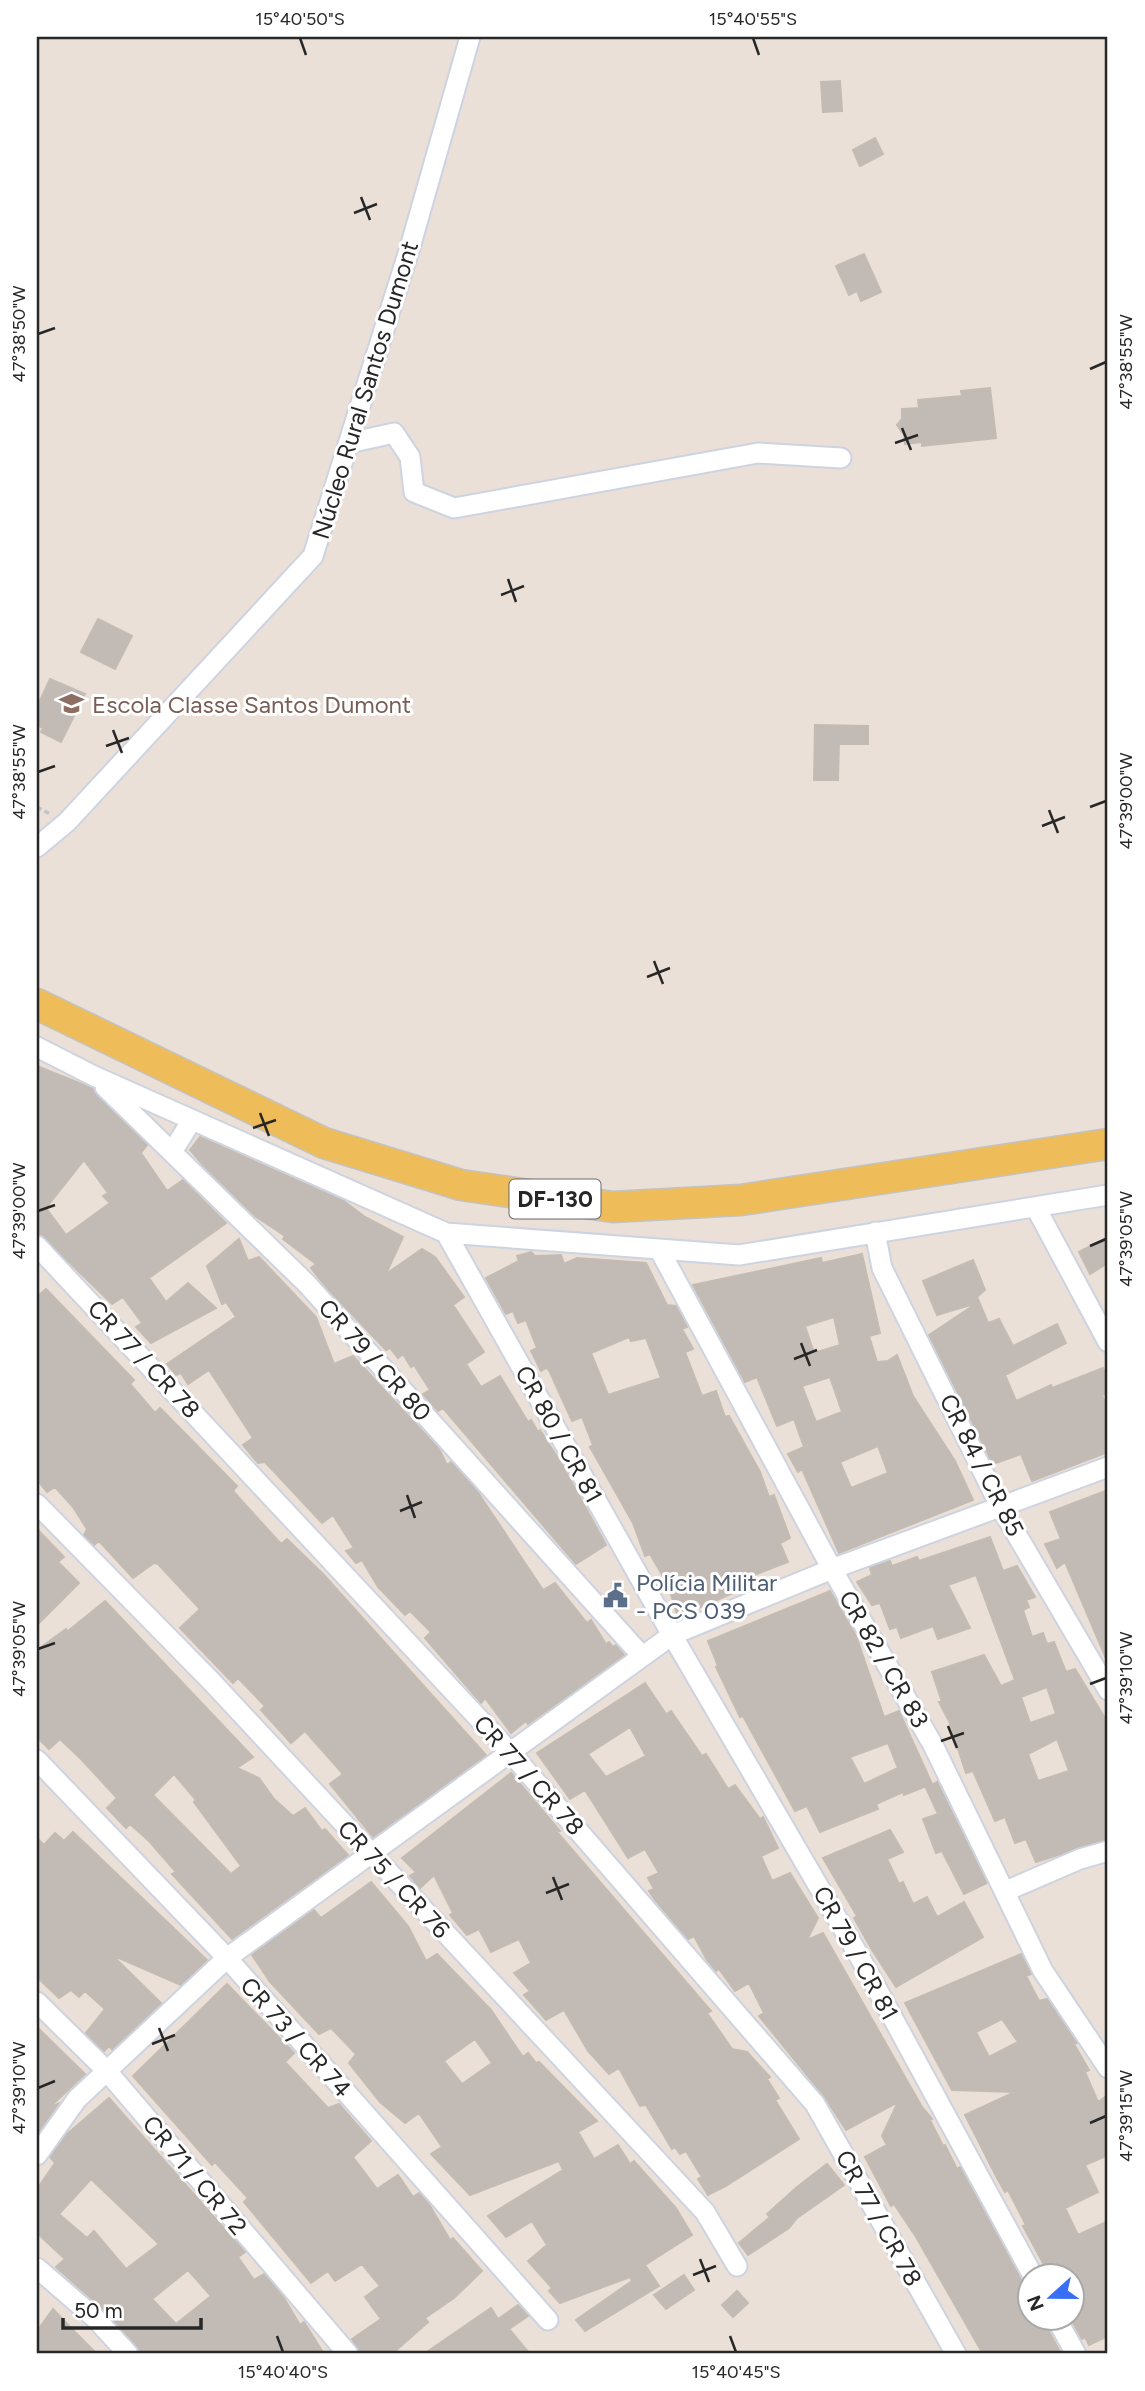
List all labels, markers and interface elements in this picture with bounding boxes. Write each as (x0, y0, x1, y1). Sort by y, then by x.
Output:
text: 15°40'50"S (255, 8, 345, 30)
text: 15°40'55"S (709, 8, 797, 30)
street label: Núcleo Rural Santos Dumont (306, 237, 424, 543)
text: 47°38'50"W (8, 285, 30, 382)
text: 47°38'55"W (1115, 313, 1137, 410)
school or university icon: Escola Classe Santos Dumont (58, 690, 86, 718)
place label: Escola Classe Santos Dumont (92, 690, 411, 719)
text: 47°38'55"W (8, 723, 30, 820)
text: 47°39'00"W (1115, 752, 1137, 850)
text: 47°39'00"W (8, 1162, 30, 1260)
road number: DF-130 (510, 1180, 600, 1218)
text: 47°39'05"W (1115, 1190, 1137, 1287)
street label: CR 79 / CR 80 (313, 1293, 437, 1427)
street label: CR 77 / CR 78 (82, 1294, 206, 1424)
street label: CR 80 / CR 81 (509, 1360, 609, 1508)
street label: CR 84 / CR 85 (934, 1389, 1030, 1541)
place label: Polícia Militar - PCS 039 (636, 1568, 777, 1625)
public building icon: Polícia Militar - PCS 039 (602, 1582, 630, 1610)
street label: CR 82 / CR 83 (833, 1585, 935, 1733)
text: 47°39'05"W (8, 1600, 30, 1697)
text: 47°39'10"W (1115, 1631, 1137, 1725)
street label: CR 77 / CR 78 (468, 1709, 590, 1841)
street label: CR 75 / CR 76 (332, 1814, 456, 1944)
street label: CR 79 / CR 81 (807, 1881, 905, 2025)
street label: CR 73 / CR 74 (235, 1971, 358, 2103)
text: 47°39'10"W (8, 2041, 30, 2135)
text: 47°39'15"W (1115, 2069, 1137, 2162)
street label: CR 71 / CR 72 (137, 2109, 253, 2241)
street label: CR 77 / CR 78 (830, 2145, 928, 2291)
north arrow (1016, 2262, 1086, 2332)
scale bar (63, 2286, 201, 2330)
text: N (1022, 2292, 1049, 2314)
text: 50 m (74, 2298, 123, 2323)
text: 15°40'40"S (238, 2361, 328, 2383)
text: 15°40'45"S (691, 2361, 781, 2383)

